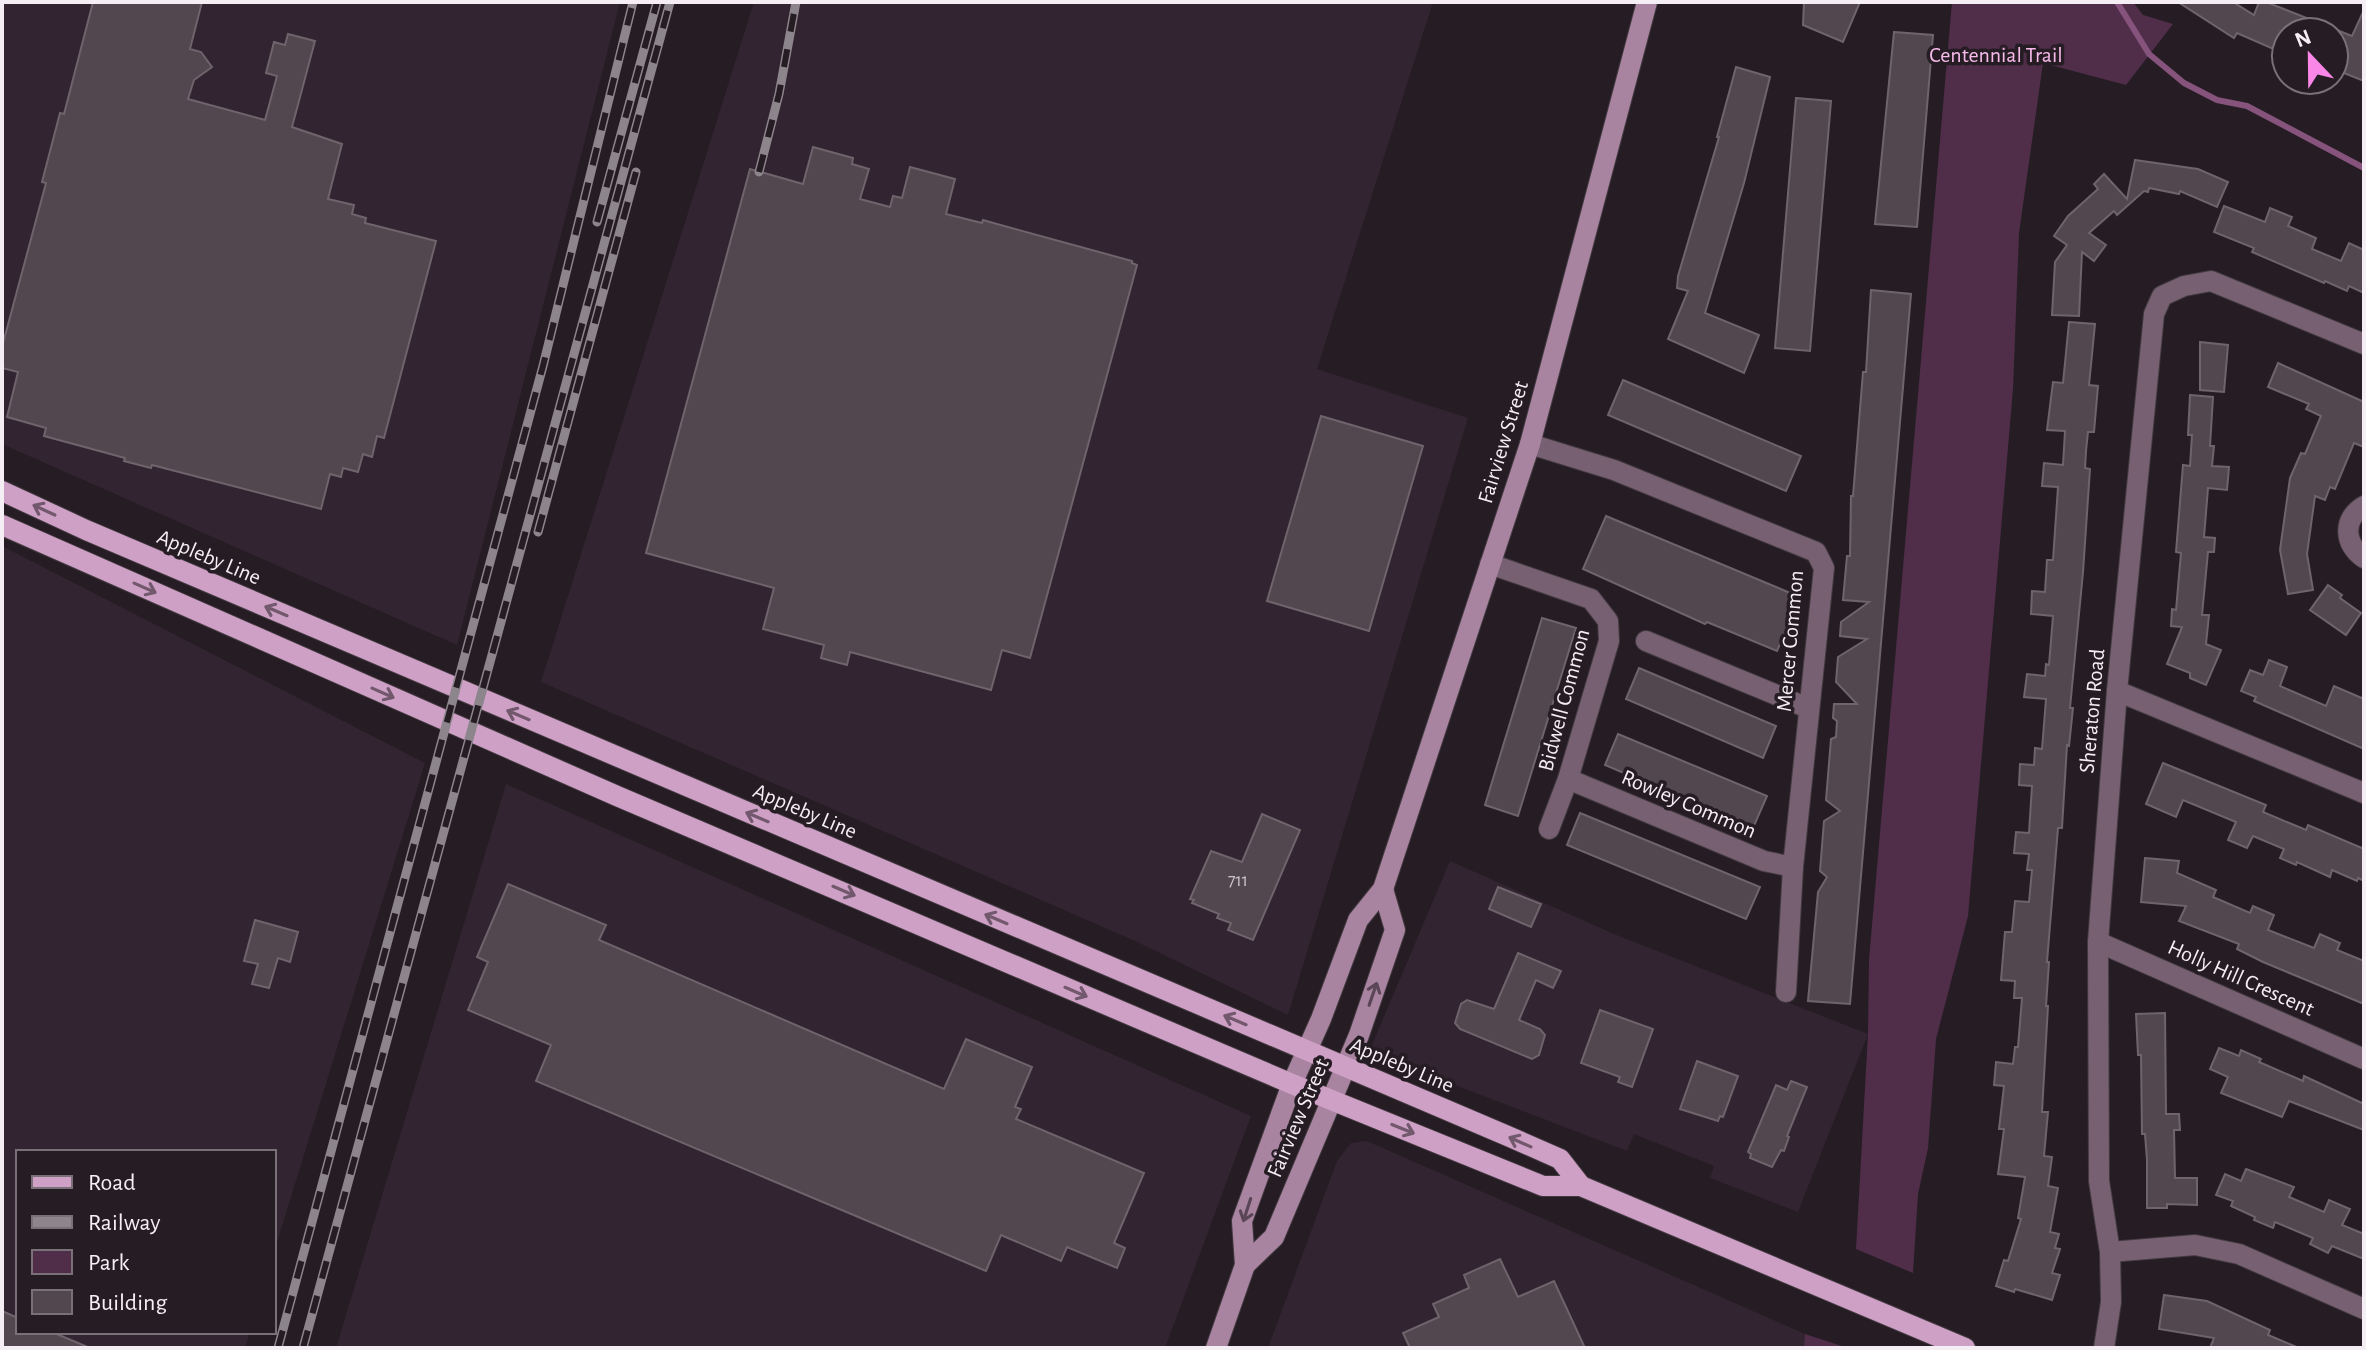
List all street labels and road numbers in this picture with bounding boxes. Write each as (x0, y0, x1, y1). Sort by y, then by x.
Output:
street label: Fairview Street (1474, 378, 1532, 506)
street label: Appleby Line (154, 525, 264, 589)
street label: Mercer Common (1773, 569, 1807, 713)
street label: Bidwell Common (1534, 627, 1594, 773)
street label: Sheraton Road (2076, 648, 2108, 774)
street label: Rowley Common (1618, 766, 1760, 842)
street label: Appleby Line (750, 779, 860, 843)
street label: Holly Hill Crescent (2165, 936, 2317, 1020)
street label: Appleby Line (1347, 1033, 1457, 1097)
street label: Fairview Street (1263, 1055, 1333, 1181)

